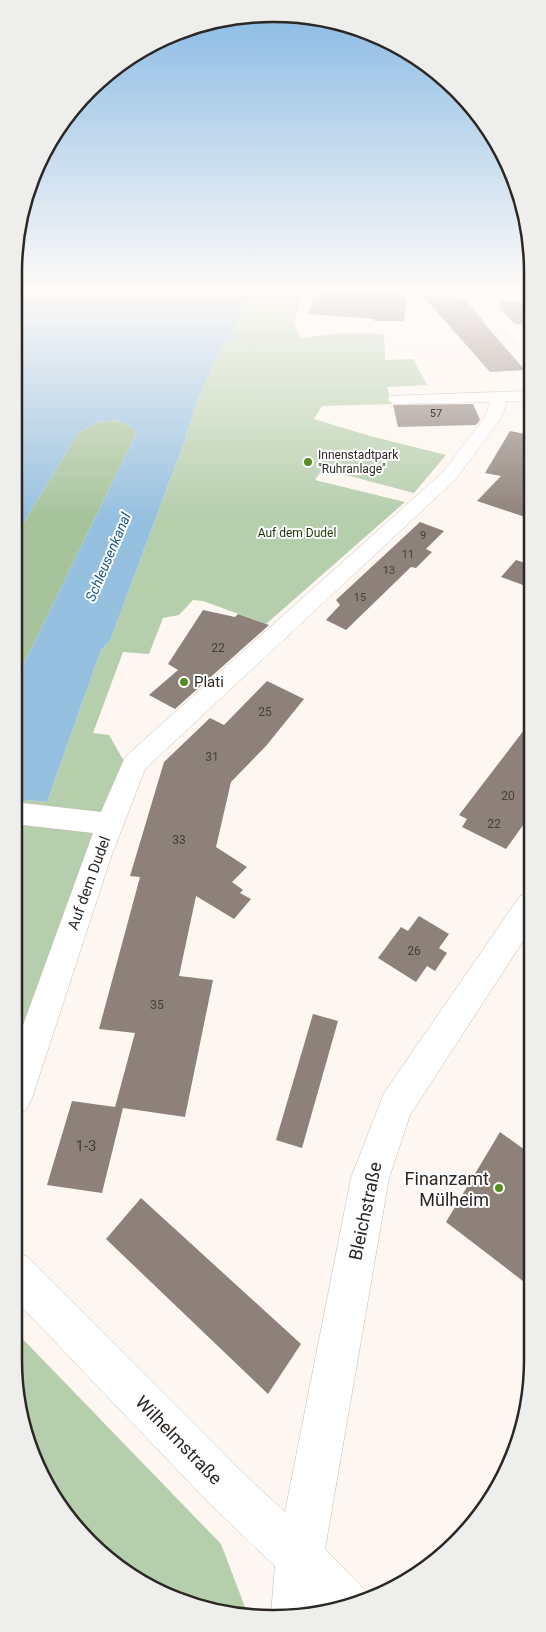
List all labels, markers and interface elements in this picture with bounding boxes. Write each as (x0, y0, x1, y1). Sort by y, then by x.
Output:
house number: 57 (430, 407, 442, 420)
place label: Innenstadtpark "Ruhranlage" (318, 448, 399, 476)
marker: Innenstadtpark "Ruhranlage" (302, 456, 314, 468)
water label: Schleusenkanal (82, 510, 134, 604)
park label: Auf dem Dudel (258, 526, 336, 540)
house number: 9 (420, 529, 426, 542)
house number: 11 (402, 548, 414, 561)
house number: 13 (383, 564, 395, 577)
house number: 15 (354, 591, 366, 604)
house number: 22 (211, 641, 225, 655)
place label: Plati (194, 673, 224, 691)
marker: Plati (178, 676, 190, 688)
house number: 25 (258, 705, 272, 719)
house number: 31 (205, 750, 219, 764)
house number: 20 (501, 789, 515, 803)
house number: 22 (487, 817, 501, 831)
house number: 33 (172, 833, 186, 847)
street label: Auf dem Dudel (64, 834, 114, 932)
house number: 26 (407, 944, 421, 958)
house number: 35 (150, 998, 164, 1012)
house number: 1-3 (75, 1137, 97, 1155)
street label: Bleichstraße (344, 1160, 386, 1262)
place label: Finanzamt Mülheim (405, 1168, 489, 1210)
marker: Finanzamt Mülheim (493, 1182, 505, 1194)
street label: Wilhelmstraße (131, 1391, 227, 1489)

